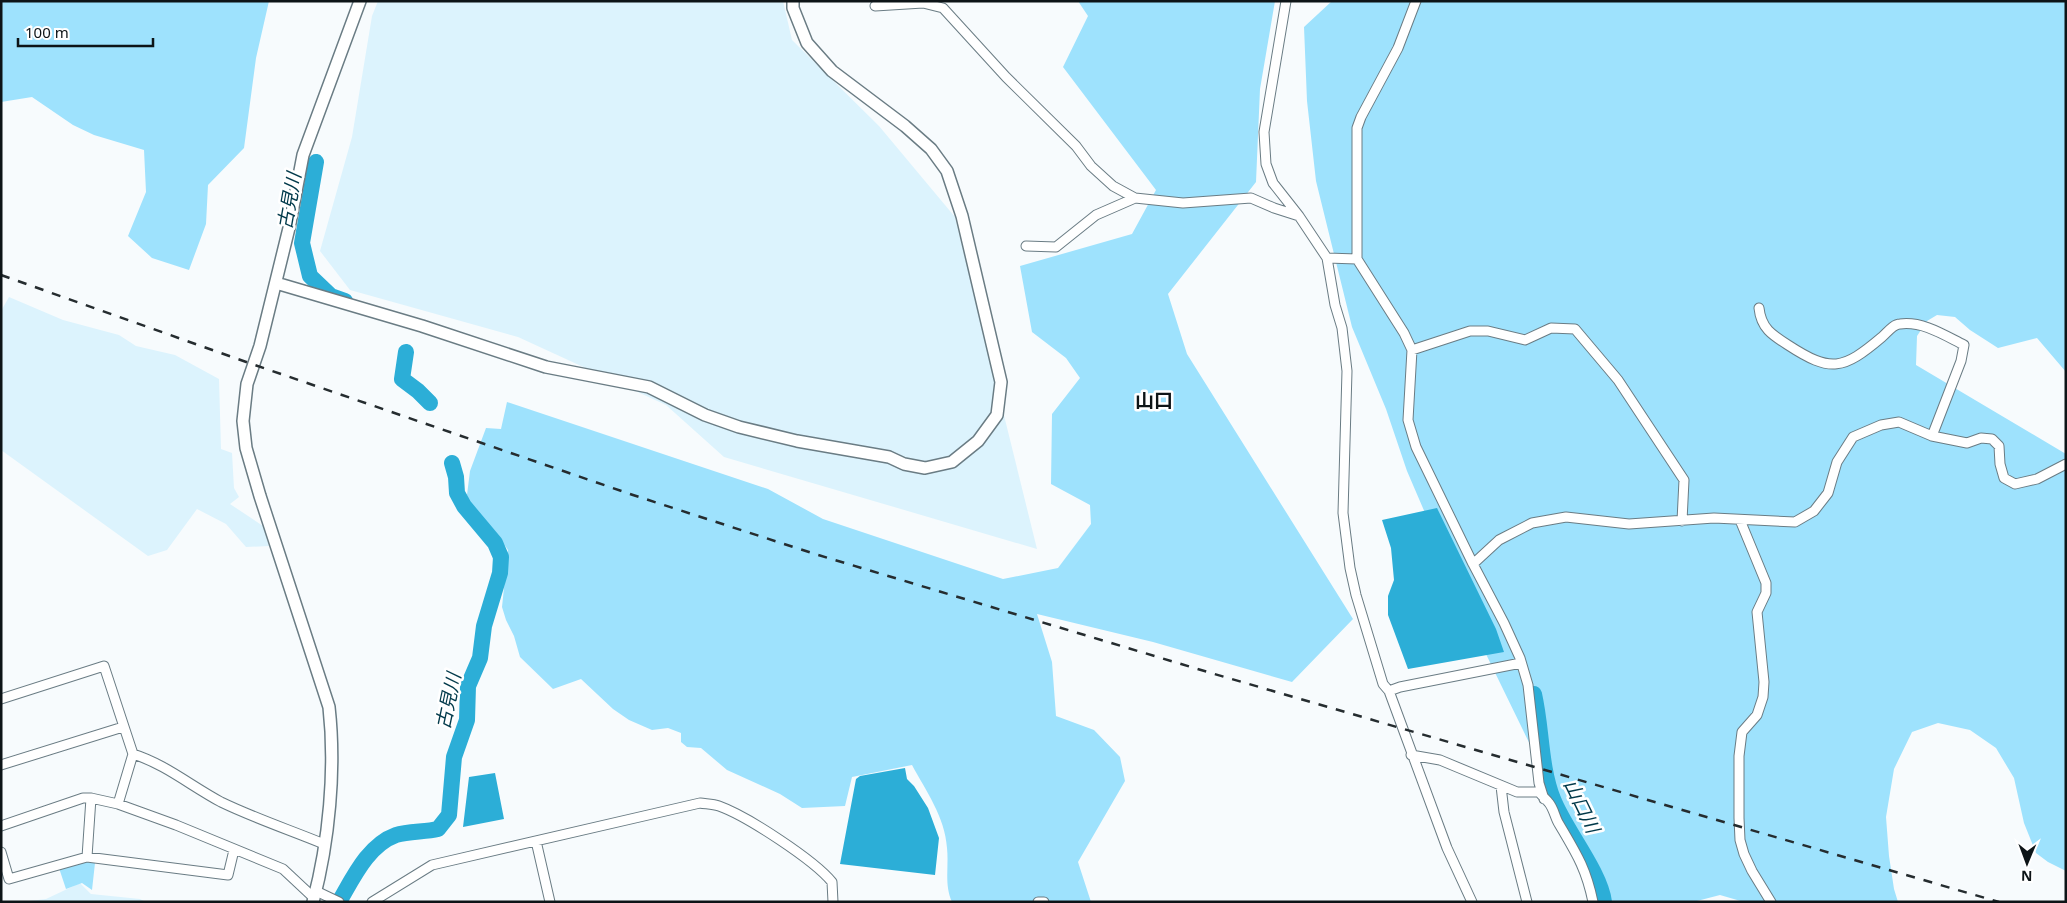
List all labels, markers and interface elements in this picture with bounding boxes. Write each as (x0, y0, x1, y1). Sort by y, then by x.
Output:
scale bar (18, 15, 152, 47)
text: 100 m (25, 22, 69, 42)
water label: 古見川 (271, 169, 307, 231)
district label: 山口 (1135, 387, 1173, 413)
water label: 古見川 (429, 668, 467, 732)
water label: 山口川 (1558, 775, 1607, 839)
north arrow (2002, 838, 2052, 888)
text: N (2021, 867, 2033, 886)

